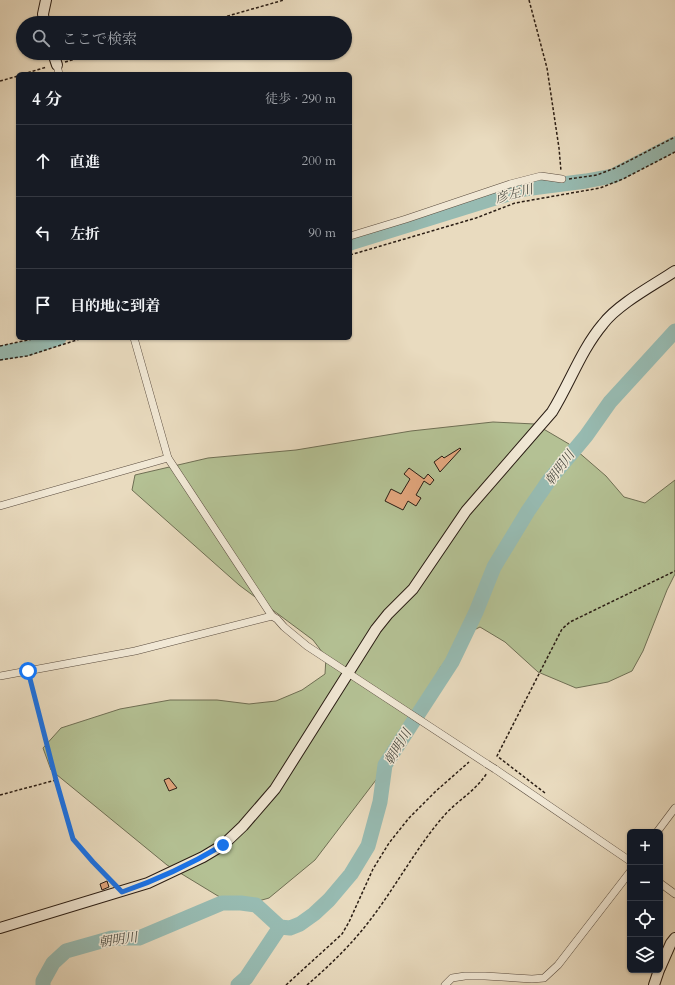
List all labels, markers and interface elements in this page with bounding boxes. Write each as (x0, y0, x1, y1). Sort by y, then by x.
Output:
search box (16, 16, 352, 60)
icon: search (30, 27, 52, 49)
text: ここで検索 (62, 29, 137, 49)
text: 4 分 (32, 88, 62, 111)
text: 徒歩 · 290 m (265, 90, 336, 108)
icon: ahead (32, 150, 54, 172)
text: 直進 (70, 152, 100, 172)
text: 200 m (302, 152, 336, 170)
water label: 彦左川 (493, 180, 537, 208)
icon: left (32, 222, 54, 244)
text: 左折 (70, 224, 100, 244)
text: 90 m (308, 224, 336, 242)
icon: arrive (32, 294, 54, 316)
text: 目的地に到着 (70, 296, 160, 316)
water label: 朝明川 (541, 445, 580, 489)
route start (19, 662, 37, 680)
water label: 朝明川 (380, 724, 417, 768)
map controls (627, 829, 663, 973)
button: + (627, 829, 663, 865)
route end (214, 836, 232, 854)
button: − (627, 865, 663, 901)
button: locate (627, 901, 663, 937)
water label: 朝明川 (97, 928, 141, 952)
button: layers (627, 937, 663, 973)

